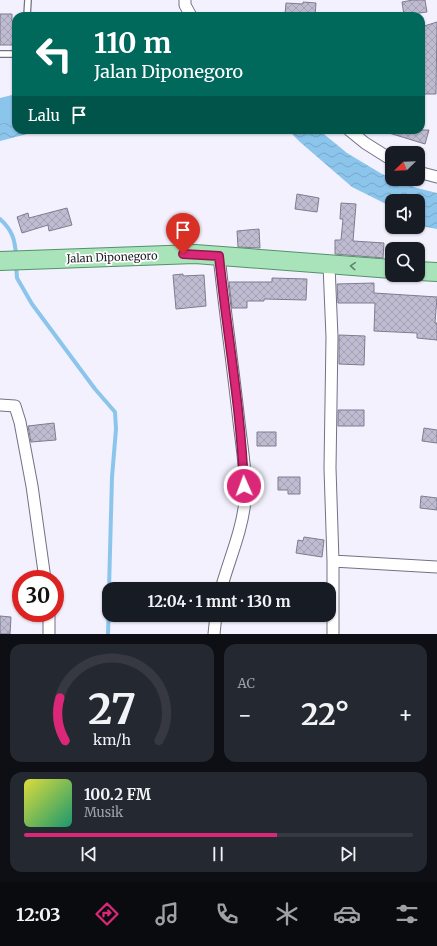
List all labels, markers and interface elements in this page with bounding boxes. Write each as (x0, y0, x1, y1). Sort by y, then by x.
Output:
text: 110 m (94, 25, 171, 61)
icon: left (28, 28, 80, 80)
text: Jalan Diponegoro (94, 60, 243, 83)
icon: arrive (68, 104, 90, 126)
text: Lalu (28, 106, 60, 125)
north arrow (385, 146, 425, 186)
map controls (385, 146, 425, 282)
button: sound (385, 194, 425, 234)
pin (166, 213, 200, 254)
icon: arrive (172, 219, 194, 241)
button: search (385, 242, 425, 282)
street label: Jalan Diponegoro (65, 248, 158, 266)
one-way arrow (350, 262, 356, 271)
position arrow (223, 465, 265, 507)
speed limit sign: 30 (12, 570, 64, 622)
text: 12:04 · 1 mnt · 130 m (147, 592, 291, 611)
text: AC (238, 675, 255, 692)
text: 27 (88, 683, 136, 735)
text: 22° (301, 695, 350, 733)
text: − (238, 701, 252, 729)
text: + (398, 701, 413, 729)
text: km/h (93, 731, 131, 749)
text: 100.2 FM (84, 785, 151, 804)
text: Musik (84, 804, 123, 821)
icon: previous (78, 843, 100, 865)
icon: pause (207, 843, 229, 865)
icon: next (337, 843, 359, 865)
icon: directions (93, 900, 121, 928)
icon: music (153, 900, 181, 928)
icon: phone (213, 900, 241, 928)
icon: climate (273, 900, 301, 928)
icon: car (333, 900, 361, 928)
icon: filters (393, 900, 421, 928)
text: 12:03 (16, 903, 61, 926)

